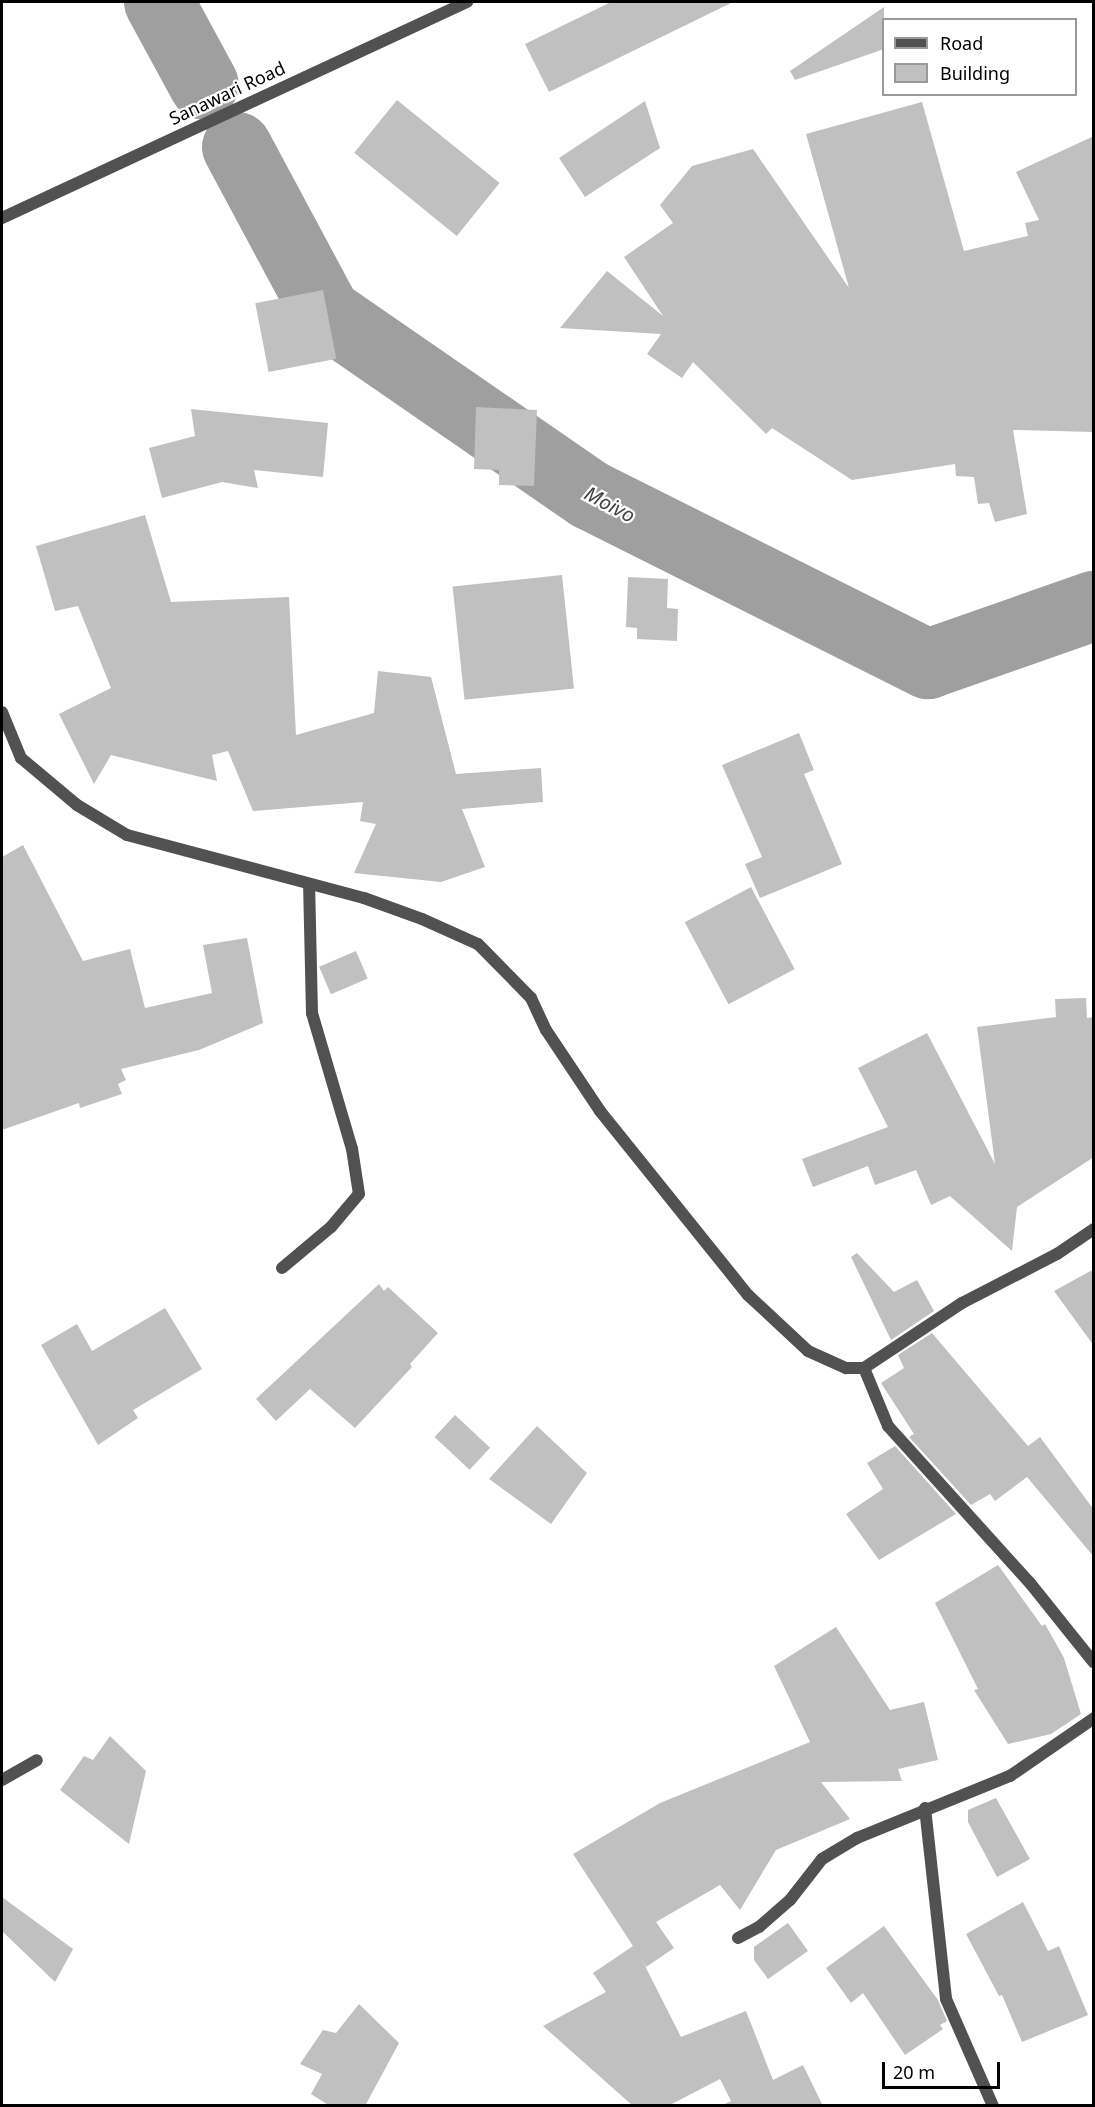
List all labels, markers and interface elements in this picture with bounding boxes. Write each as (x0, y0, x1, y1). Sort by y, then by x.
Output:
legend (882, 18, 1077, 96)
text: Road (940, 31, 983, 55)
street label: Sanawari Road (166, 57, 288, 129)
text: Building (940, 61, 1010, 85)
water label: Moivo (581, 481, 639, 527)
scale bar (885, 2050, 1004, 2088)
text: 20 m (893, 2060, 935, 2084)

